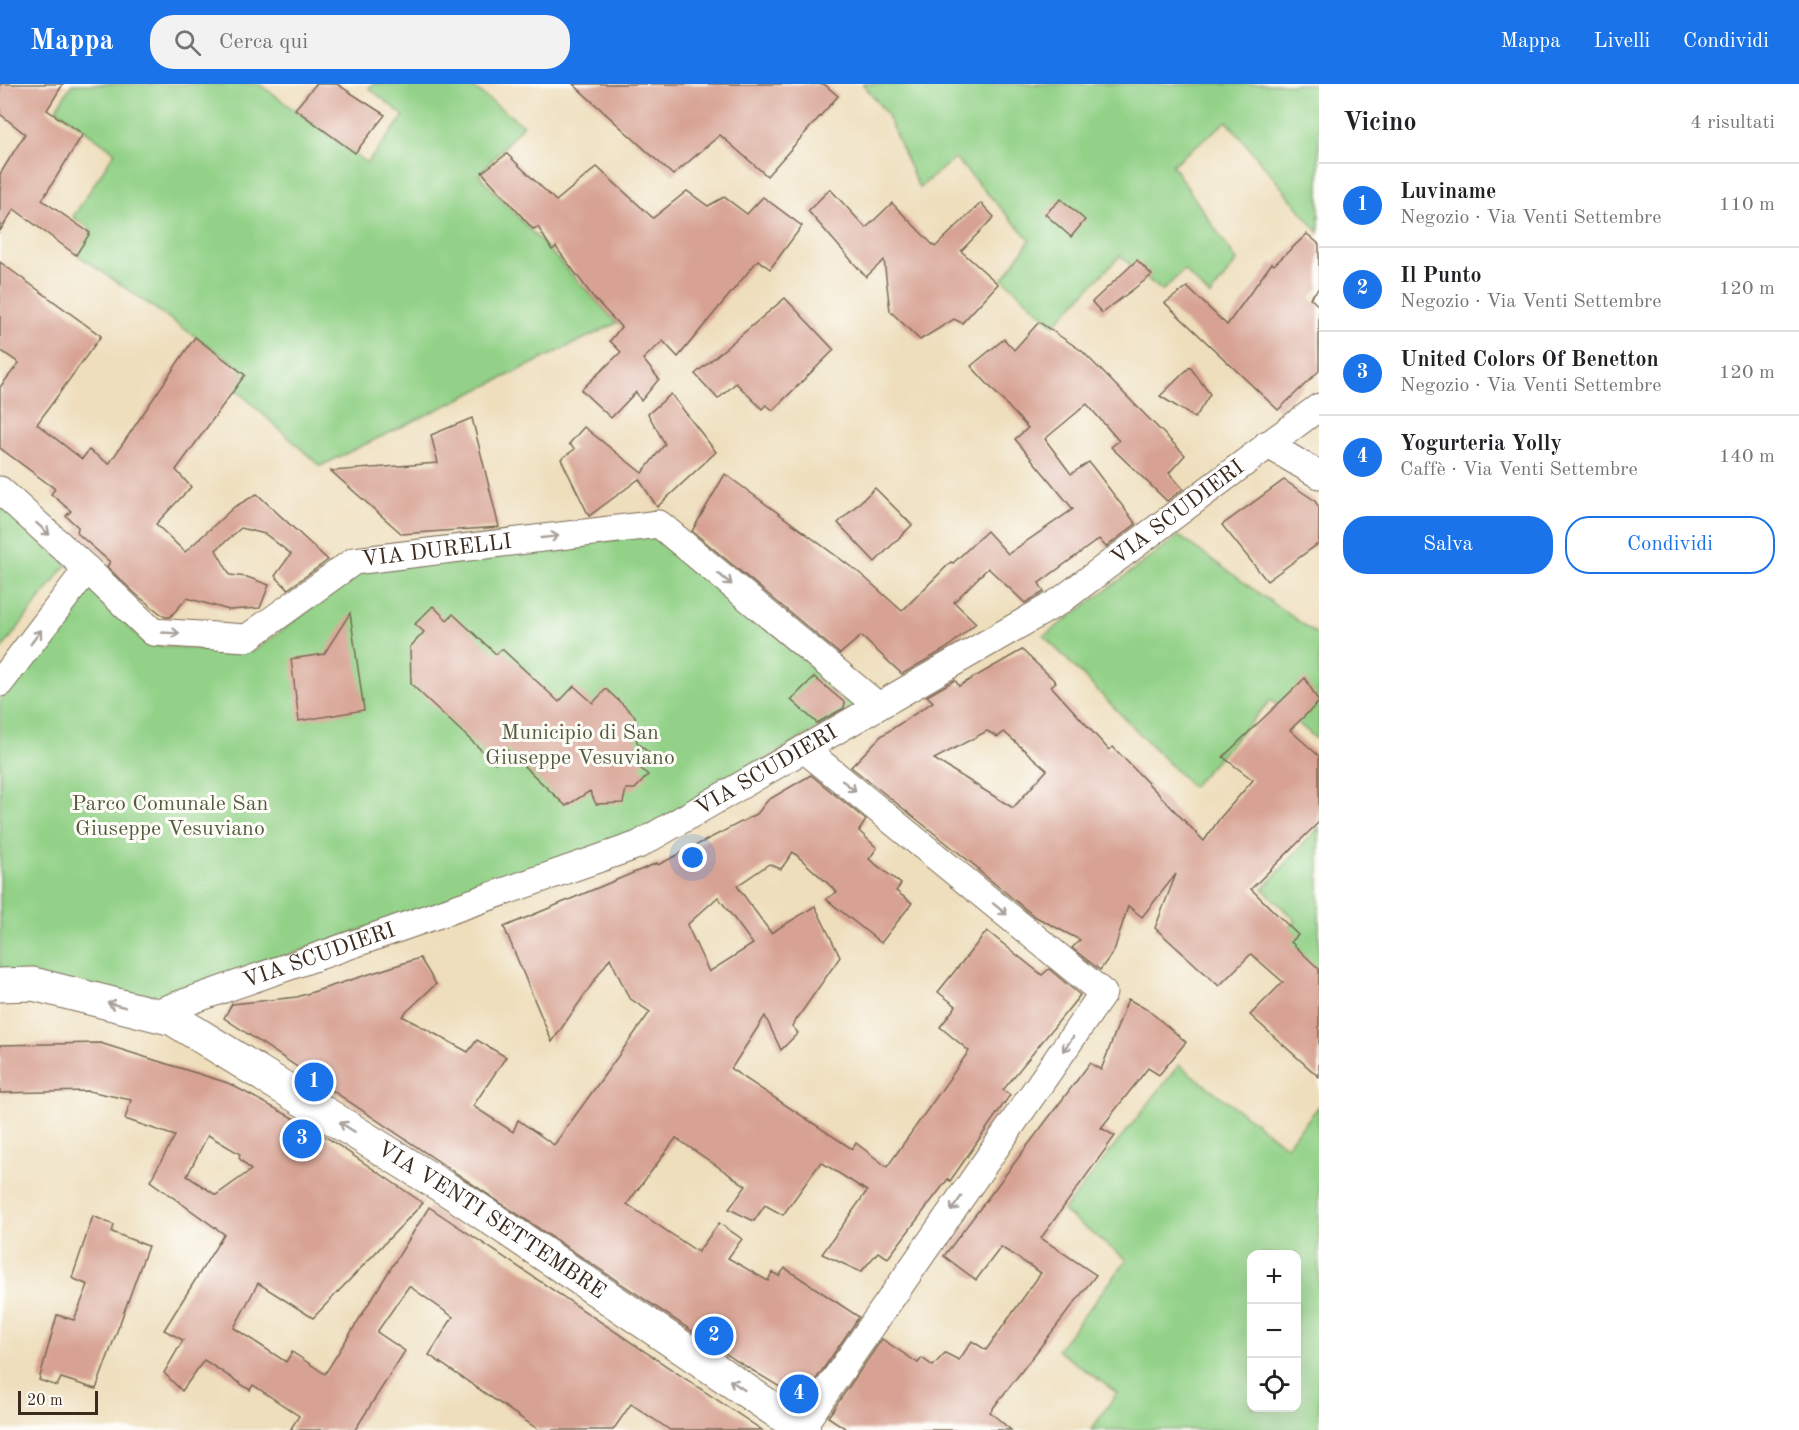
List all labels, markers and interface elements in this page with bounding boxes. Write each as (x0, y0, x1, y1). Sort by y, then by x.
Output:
search box (150, 15, 570, 69)
icon: search (171, 26, 204, 59)
text: Mappa (30, 28, 114, 56)
text: Cerca qui (219, 31, 308, 53)
text: Mappa (1500, 31, 1561, 52)
text: Livelli (1594, 31, 1650, 52)
text: Condividi (1683, 31, 1769, 52)
text: Vicino (1343, 110, 1417, 136)
text: 4 risultati (1690, 113, 1775, 133)
text: Luviname (1400, 181, 1496, 203)
text: 1 (1357, 195, 1368, 215)
text: 110 m (1719, 195, 1775, 215)
text: Negozio · Via Venti Settembre (1400, 208, 1662, 228)
text: Il Punto (1400, 265, 1482, 287)
text: 2 (1357, 279, 1368, 299)
text: 120 m (1719, 279, 1775, 299)
text: Negozio · Via Venti Settembre (1400, 292, 1662, 312)
text: United Colors Of Benetton (1400, 349, 1659, 371)
text: 3 (1357, 363, 1368, 383)
text: 120 m (1719, 363, 1775, 383)
text: Negozio · Via Venti Settembre (1400, 376, 1662, 396)
text: Yogurteria Yolly (1400, 433, 1562, 455)
text: 4 (1357, 447, 1368, 467)
text: 140 m (1719, 447, 1775, 467)
street label: VIA SCUDIERI (1107, 456, 1248, 570)
text: Caffè · Via Venti Settembre (1400, 460, 1638, 480)
button: Salva (1343, 516, 1553, 574)
button: Condividi (1565, 516, 1775, 574)
one-way arrow (36, 522, 51, 536)
street label: VIA DURELLI (360, 531, 513, 571)
one-way arrow (540, 532, 559, 543)
one-way arrow (717, 572, 733, 585)
one-way arrow (161, 628, 181, 639)
one-way arrow (29, 629, 42, 645)
street label: VIA SCUDIERI (692, 721, 841, 820)
park label: Municipio di San Giuseppe Vesuviano (485, 722, 675, 769)
one-way arrow (841, 780, 857, 793)
park label: Parco Comunale San Giuseppe Vesuviano (72, 793, 268, 840)
your location (678, 843, 707, 872)
one-way arrow (992, 903, 1008, 916)
street label: VIA SCUDIERI (240, 919, 398, 992)
one-way arrow (107, 999, 126, 1010)
one-way arrow (1062, 1035, 1074, 1052)
pin: 1 (294, 1060, 334, 1104)
pin: 3 (282, 1116, 322, 1162)
one-way arrow (338, 1120, 355, 1133)
street label: VIA VENTI SETTEMBRE (373, 1138, 609, 1303)
one-way arrow (950, 1195, 962, 1212)
map controls (1247, 1250, 1301, 1412)
button: + (1247, 1250, 1301, 1304)
button: − (1247, 1304, 1301, 1358)
pin: 2 (694, 1314, 734, 1358)
button: locate (1247, 1358, 1301, 1412)
pin: 4 (780, 1372, 818, 1416)
one-way arrow (729, 1379, 746, 1391)
scale bar (18, 1388, 98, 1416)
text: 20 m (27, 1393, 63, 1409)

